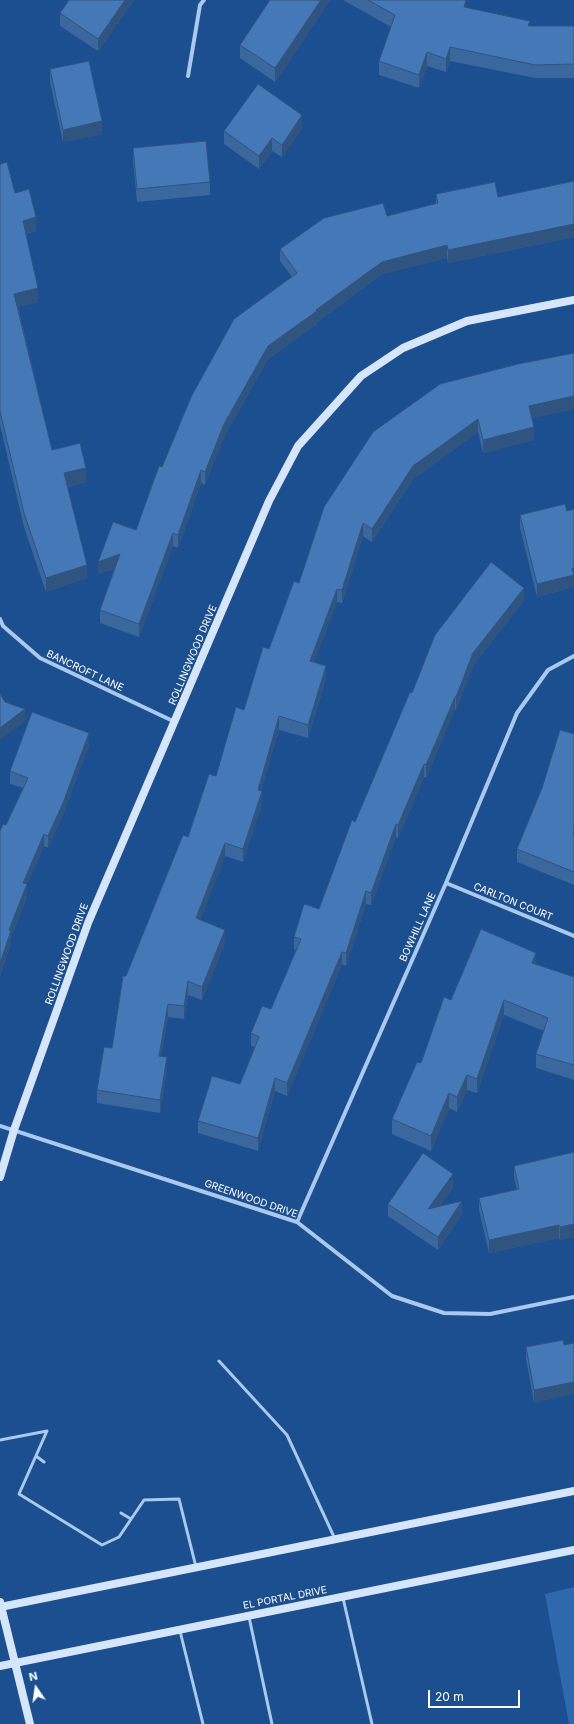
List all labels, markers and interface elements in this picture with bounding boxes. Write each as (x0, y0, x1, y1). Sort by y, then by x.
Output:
street label: ROLLINGWOOD DRIVE (166, 603, 220, 707)
street label: BANCROFT LANE (45, 648, 125, 694)
street label: CARLTON COURT (472, 881, 554, 923)
street label: BOWHILL LANE (397, 891, 439, 963)
street label: ROLLINGWOOD DRIVE (43, 901, 91, 1007)
street label: GREENWOOD DRIVE (203, 1177, 299, 1221)
street label: EL PORTAL DRIVE (242, 1584, 328, 1612)
north arrow (16, 1668, 56, 1708)
text: N (28, 1669, 39, 1684)
scale bar (430, 1682, 522, 1708)
text: 20 m (435, 1689, 464, 1704)

